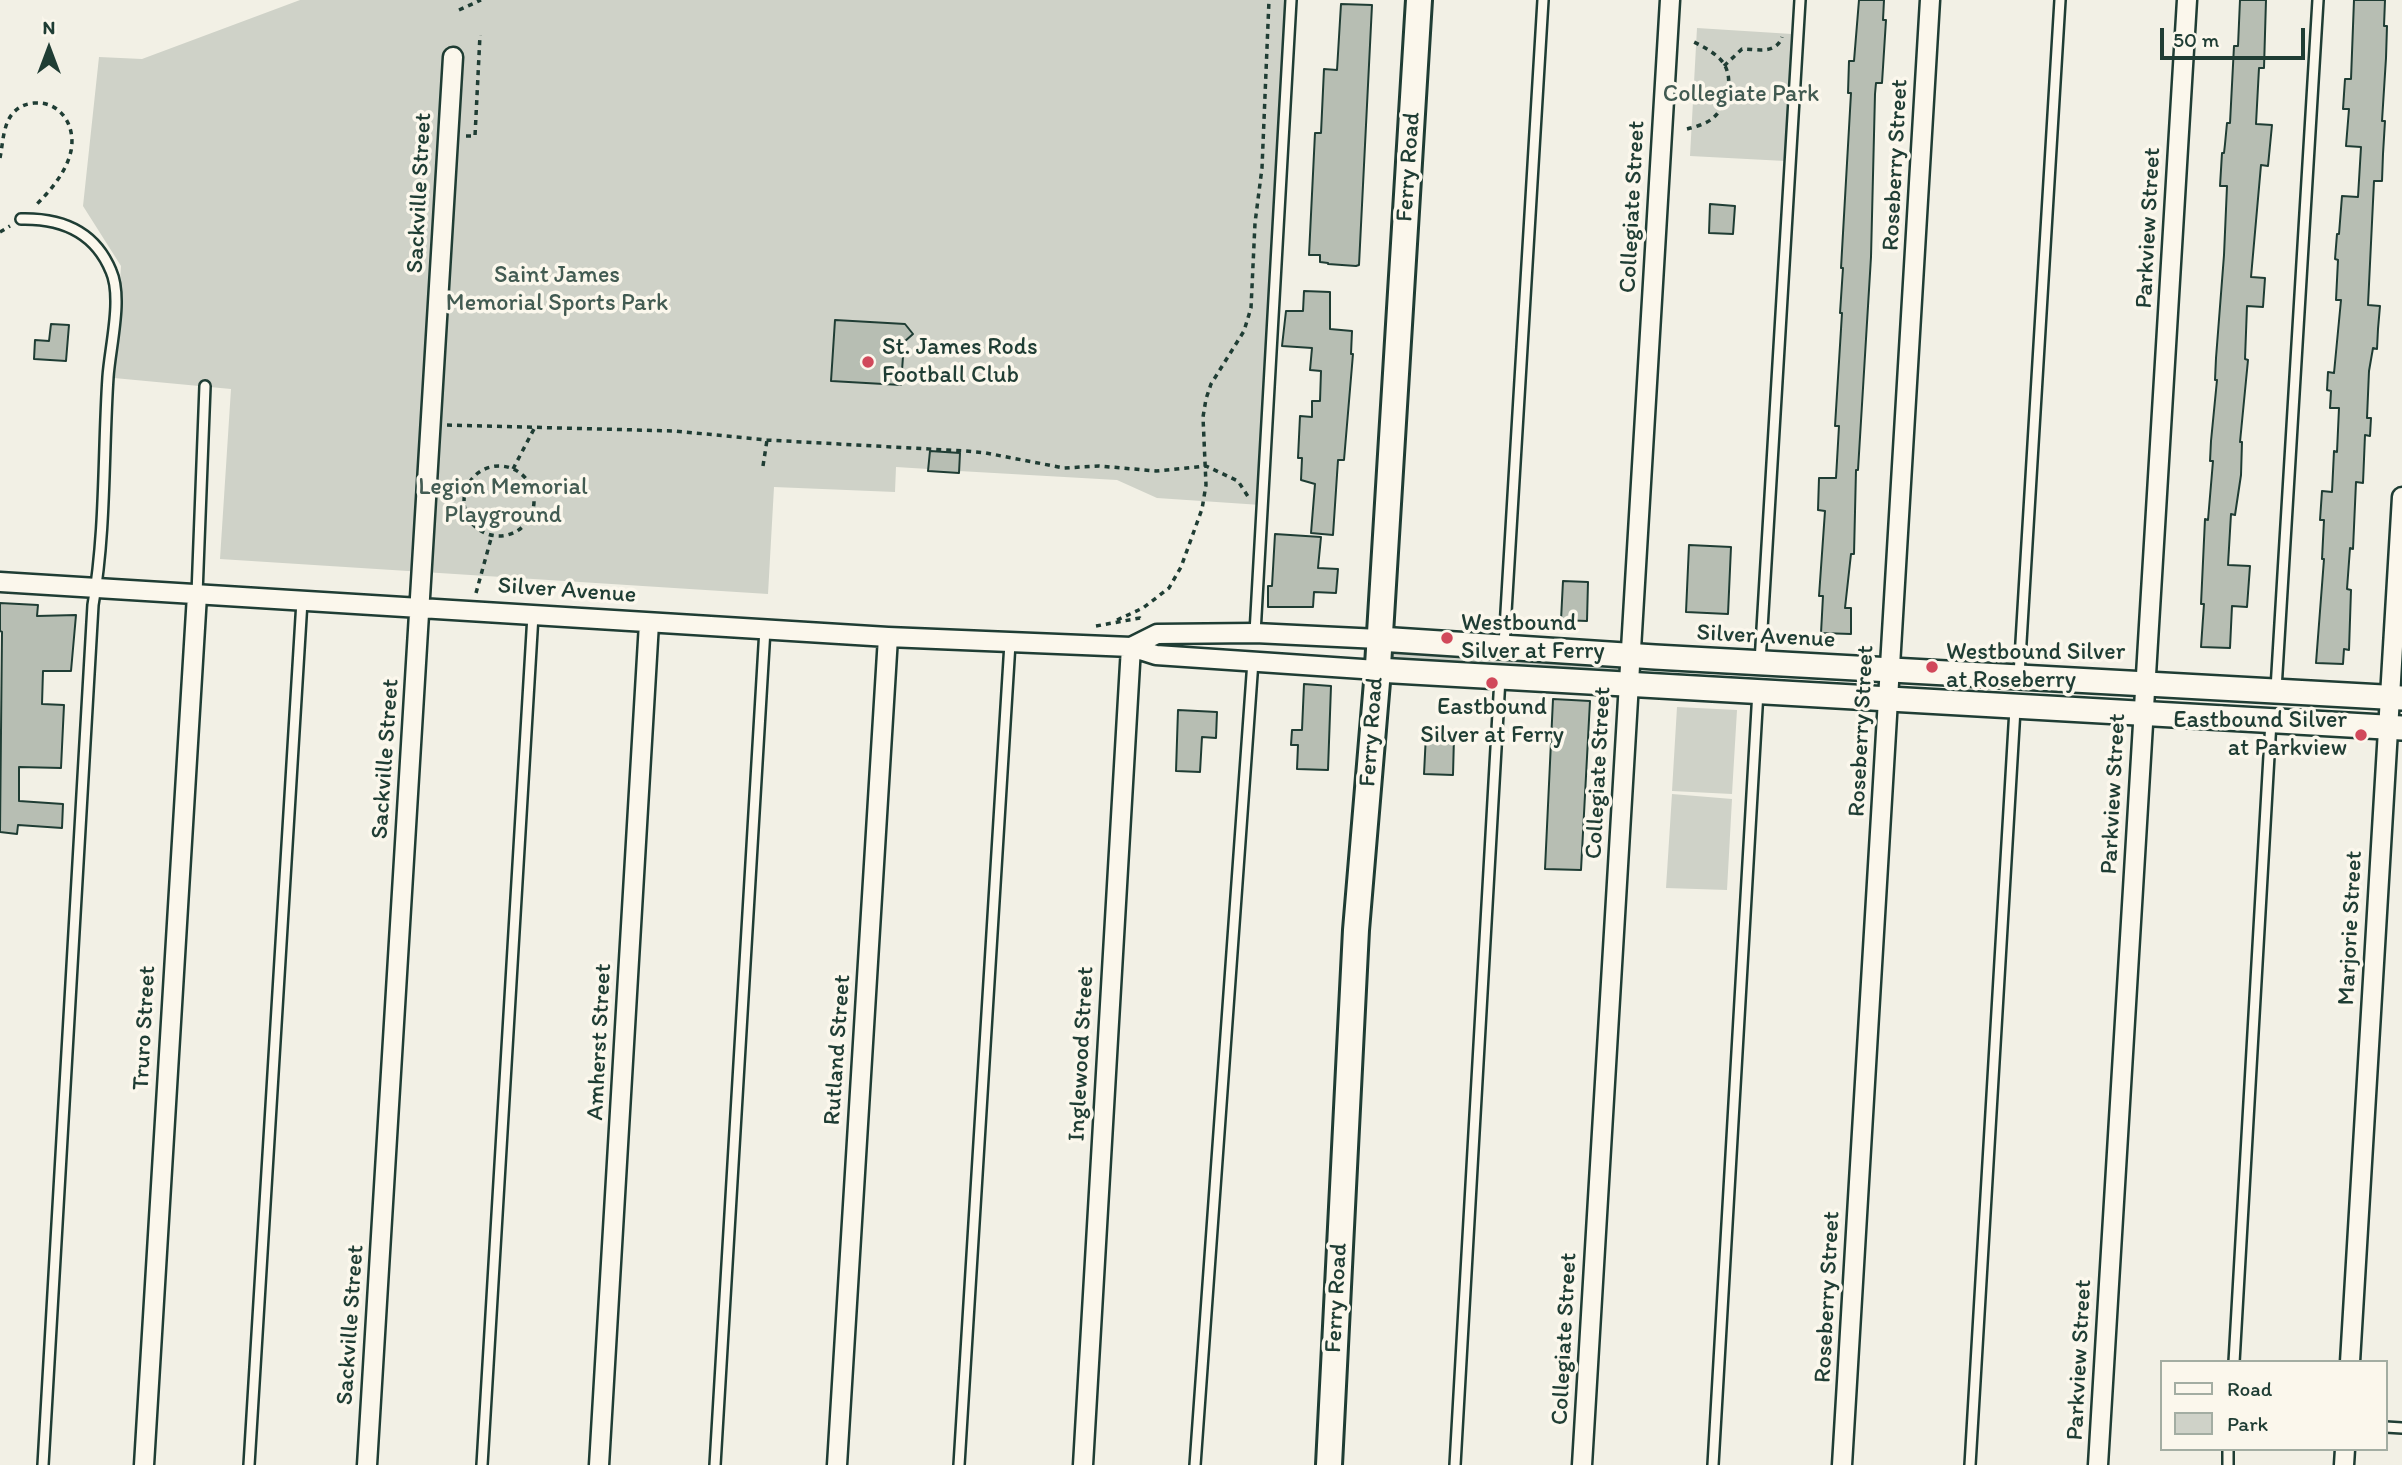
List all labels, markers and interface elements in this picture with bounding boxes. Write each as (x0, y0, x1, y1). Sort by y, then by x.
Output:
north arrow (14, 14, 84, 84)
scale bar (2164, 14, 2309, 58)
text: N (43, 16, 55, 39)
text: 50 m (2173, 27, 2219, 52)
street label: Roseberry Street (1877, 78, 1915, 252)
park label: Collegiate Park (1663, 81, 1819, 109)
street label: Ferry Road (1391, 111, 1427, 223)
street label: Sackville Street (401, 112, 439, 274)
street label: Collegiate Street (1614, 120, 1652, 294)
street label: Parkview Street (2130, 147, 2168, 309)
park label: Saint James Memorial Sports Park (446, 262, 668, 318)
place label: St. James Rods Football Club (882, 334, 1038, 390)
marker: St. James Rods Football Club (860, 354, 876, 370)
park label: Legion Memorial Playground (418, 474, 588, 530)
street label: Silver Avenue (497, 572, 637, 610)
place label: Westbound Silver at Ferry (1461, 610, 1605, 666)
street label: Silver Avenue (1696, 619, 1836, 655)
marker: Westbound Silver at Ferry (1439, 630, 1455, 646)
place label: Westbound Silver at Roseberry (1946, 639, 2125, 695)
street label: Roseberry Street (1843, 644, 1881, 818)
marker: Westbound Silver at Roseberry (1924, 659, 1940, 675)
marker: Eastbound Silver at Ferry (1484, 675, 1500, 691)
street label: Ferry Road (1354, 676, 1390, 788)
street label: Sackville Street (366, 678, 406, 840)
street label: Collegiate Street (1580, 686, 1618, 860)
place label: Eastbound Silver at Ferry (1420, 694, 1564, 750)
place label: Eastbound Silver at Parkview (2173, 707, 2347, 763)
street label: Parkview Street (2095, 713, 2133, 875)
marker: Eastbound Silver at Parkview (2353, 727, 2369, 743)
street label: Marjorie Street (2333, 850, 2369, 1006)
street label: Amherst Street (582, 963, 618, 1121)
street label: Truro Street (127, 965, 163, 1091)
street label: Inglewood Street (1063, 966, 1101, 1142)
street label: Rutland Street (818, 974, 858, 1126)
street label: Roseberry Street (1809, 1210, 1847, 1384)
street label: Ferry Road (1320, 1242, 1354, 1354)
street label: Sackville Street (331, 1244, 371, 1406)
street label: Collegiate Street (1546, 1252, 1584, 1426)
street label: Parkview Street (2061, 1279, 2099, 1441)
legend (2160, 1360, 2388, 1451)
text: Road (2227, 1376, 2272, 1401)
text: Park (2227, 1411, 2268, 1436)

